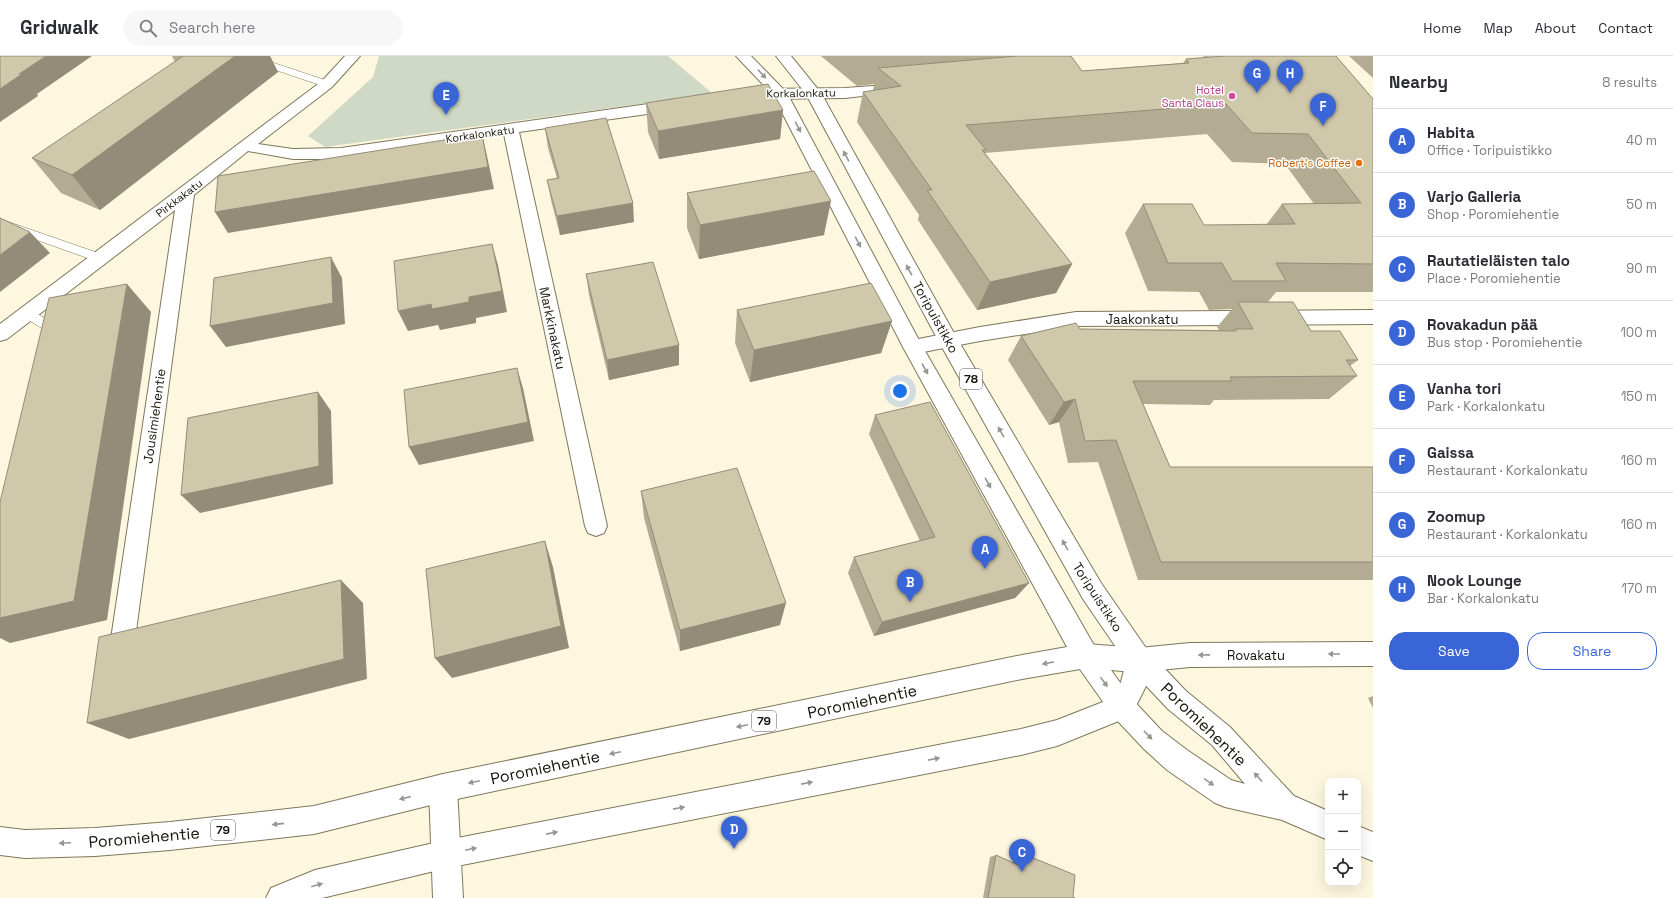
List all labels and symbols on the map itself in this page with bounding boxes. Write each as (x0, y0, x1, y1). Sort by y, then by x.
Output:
pin: G (1244, 60, 1270, 93)
pin: H (1277, 60, 1303, 93)
one-way arrow (757, 69, 766, 79)
pin: E (433, 82, 459, 115)
place label: Hotel Santa Claus (1162, 83, 1224, 110)
street label: Korkalonkatu (766, 85, 836, 101)
marker: Hotel Santa Claus (1227, 91, 1237, 101)
pin: F (1310, 93, 1336, 126)
one-way arrow (795, 121, 801, 132)
street label: Korkalonkatu (445, 122, 515, 146)
one-way arrow (843, 150, 850, 162)
place label: Robert's Coffee (1268, 156, 1351, 170)
marker: Robert's Coffee (1354, 158, 1364, 168)
street label: Pirkkakatu (153, 176, 205, 220)
one-way arrow (855, 236, 861, 248)
one-way arrow (906, 264, 913, 276)
street label: Toripuistikko (909, 278, 962, 356)
street label: Markkinakatu (535, 285, 570, 371)
street label: Jaakonkatu (1106, 311, 1178, 328)
one-way arrow (922, 363, 929, 375)
street label: Jousimiehentie (139, 367, 170, 465)
road number: 78 (960, 369, 982, 389)
your location (890, 381, 910, 401)
one-way arrow (997, 426, 1004, 438)
one-way arrow (985, 477, 992, 489)
pin: A (972, 536, 998, 569)
one-way arrow (1062, 539, 1069, 551)
street label: Toripuistikko (1069, 559, 1126, 635)
pin: B (897, 569, 923, 602)
street label: Rovakatu (1227, 647, 1285, 664)
one-way arrow (1327, 651, 1340, 657)
one-way arrow (1197, 652, 1210, 658)
one-way arrow (1041, 660, 1054, 666)
one-way arrow (1100, 677, 1108, 687)
street label: Poromiehentie (1156, 678, 1251, 771)
street label: Poromiehentie (805, 680, 919, 723)
road number: 79 (752, 711, 776, 731)
one-way arrow (736, 723, 748, 729)
one-way arrow (1143, 730, 1153, 740)
street label: Poromiehentie (488, 746, 602, 789)
one-way arrow (609, 750, 621, 756)
one-way arrow (928, 755, 941, 761)
one-way arrow (1254, 772, 1263, 783)
one-way arrow (1204, 778, 1214, 786)
one-way arrow (468, 779, 480, 785)
one-way arrow (801, 780, 813, 786)
one-way arrow (399, 795, 411, 801)
one-way arrow (673, 805, 685, 811)
pin: D (721, 816, 747, 849)
road number: 79 (211, 820, 235, 840)
one-way arrow (272, 821, 284, 827)
street label: Poromiehentie (88, 822, 201, 853)
one-way arrow (545, 830, 558, 836)
one-way arrow (59, 839, 71, 846)
pin: C (1009, 839, 1035, 872)
one-way arrow (465, 846, 477, 852)
one-way arrow (312, 882, 324, 888)

